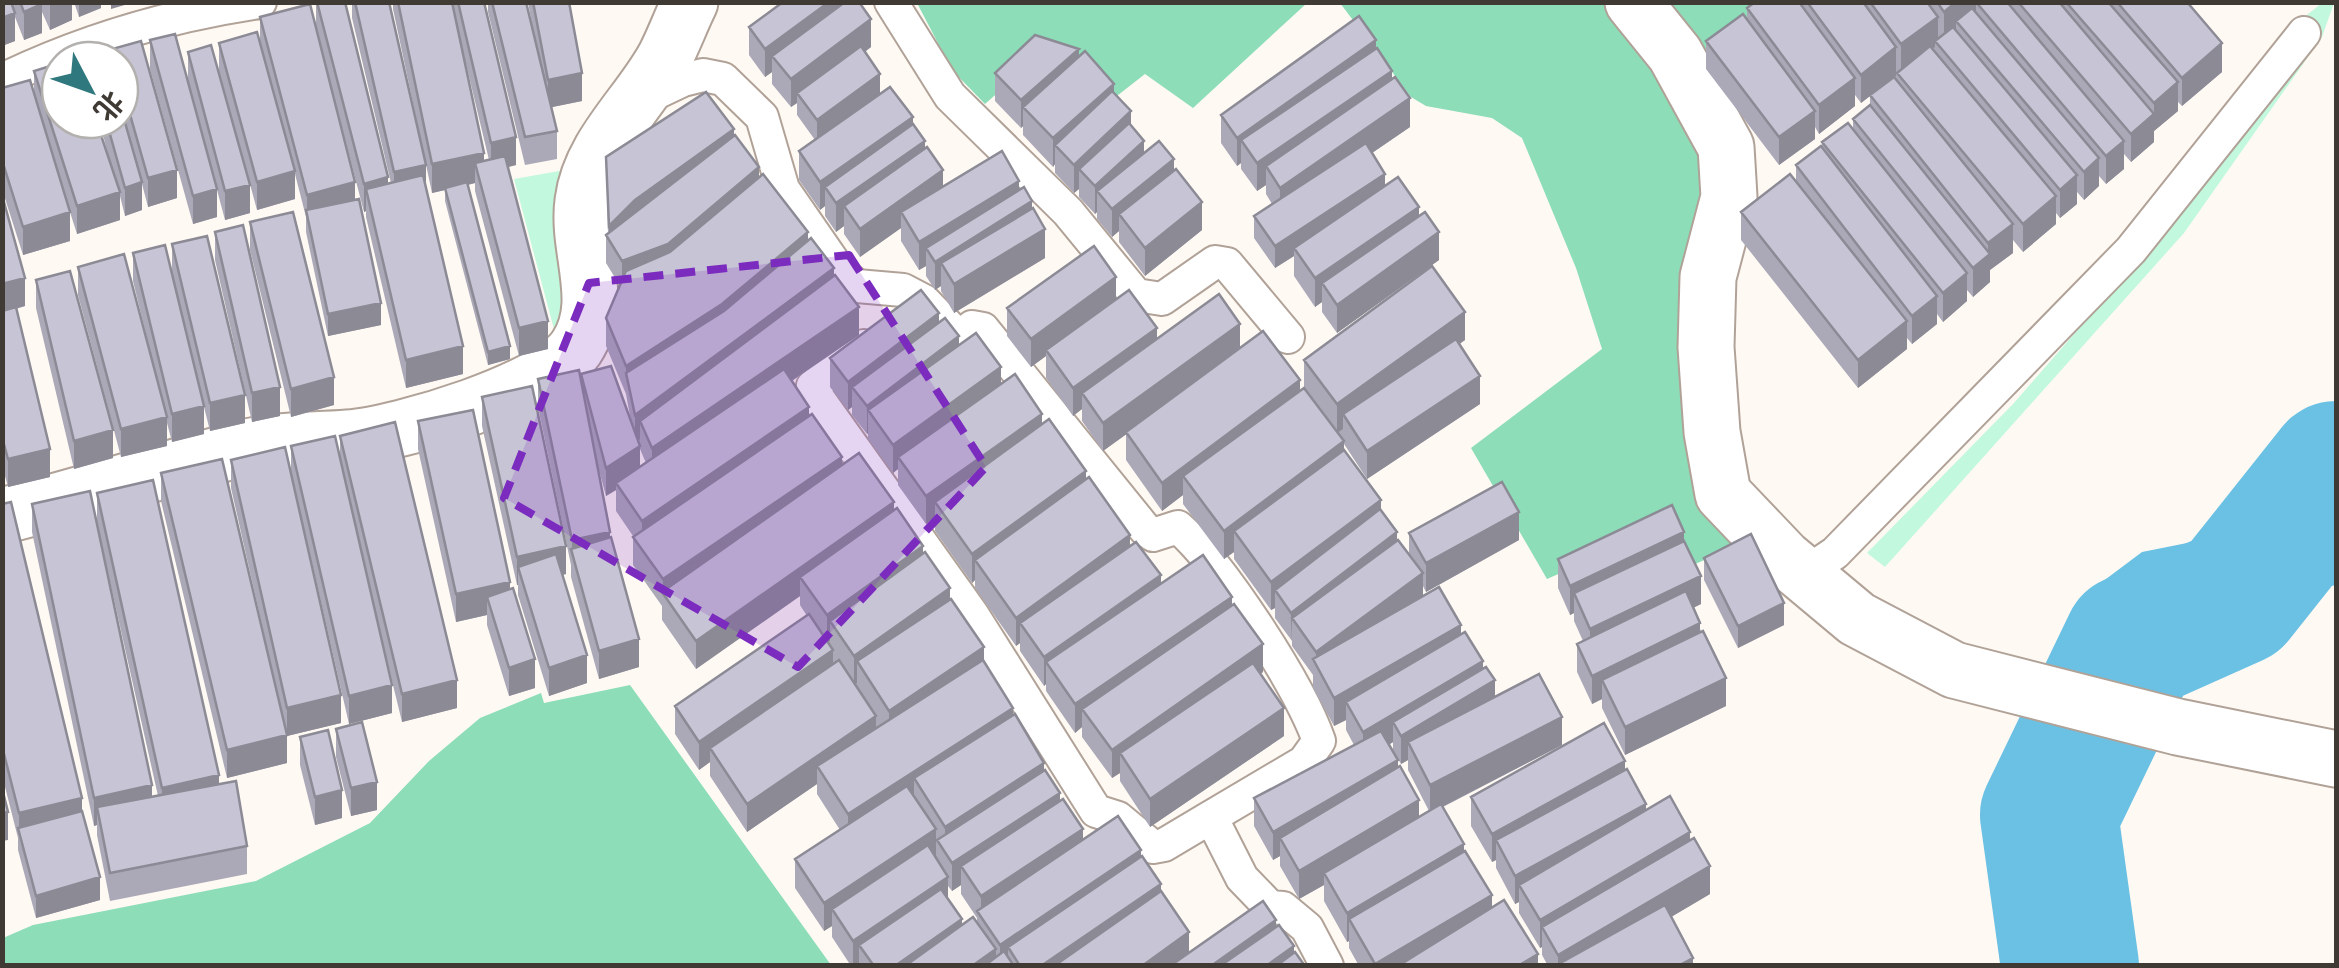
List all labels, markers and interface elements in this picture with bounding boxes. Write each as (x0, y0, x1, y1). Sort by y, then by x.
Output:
north arrow (40, 40, 140, 140)
text: 北 (87, 85, 130, 127)

